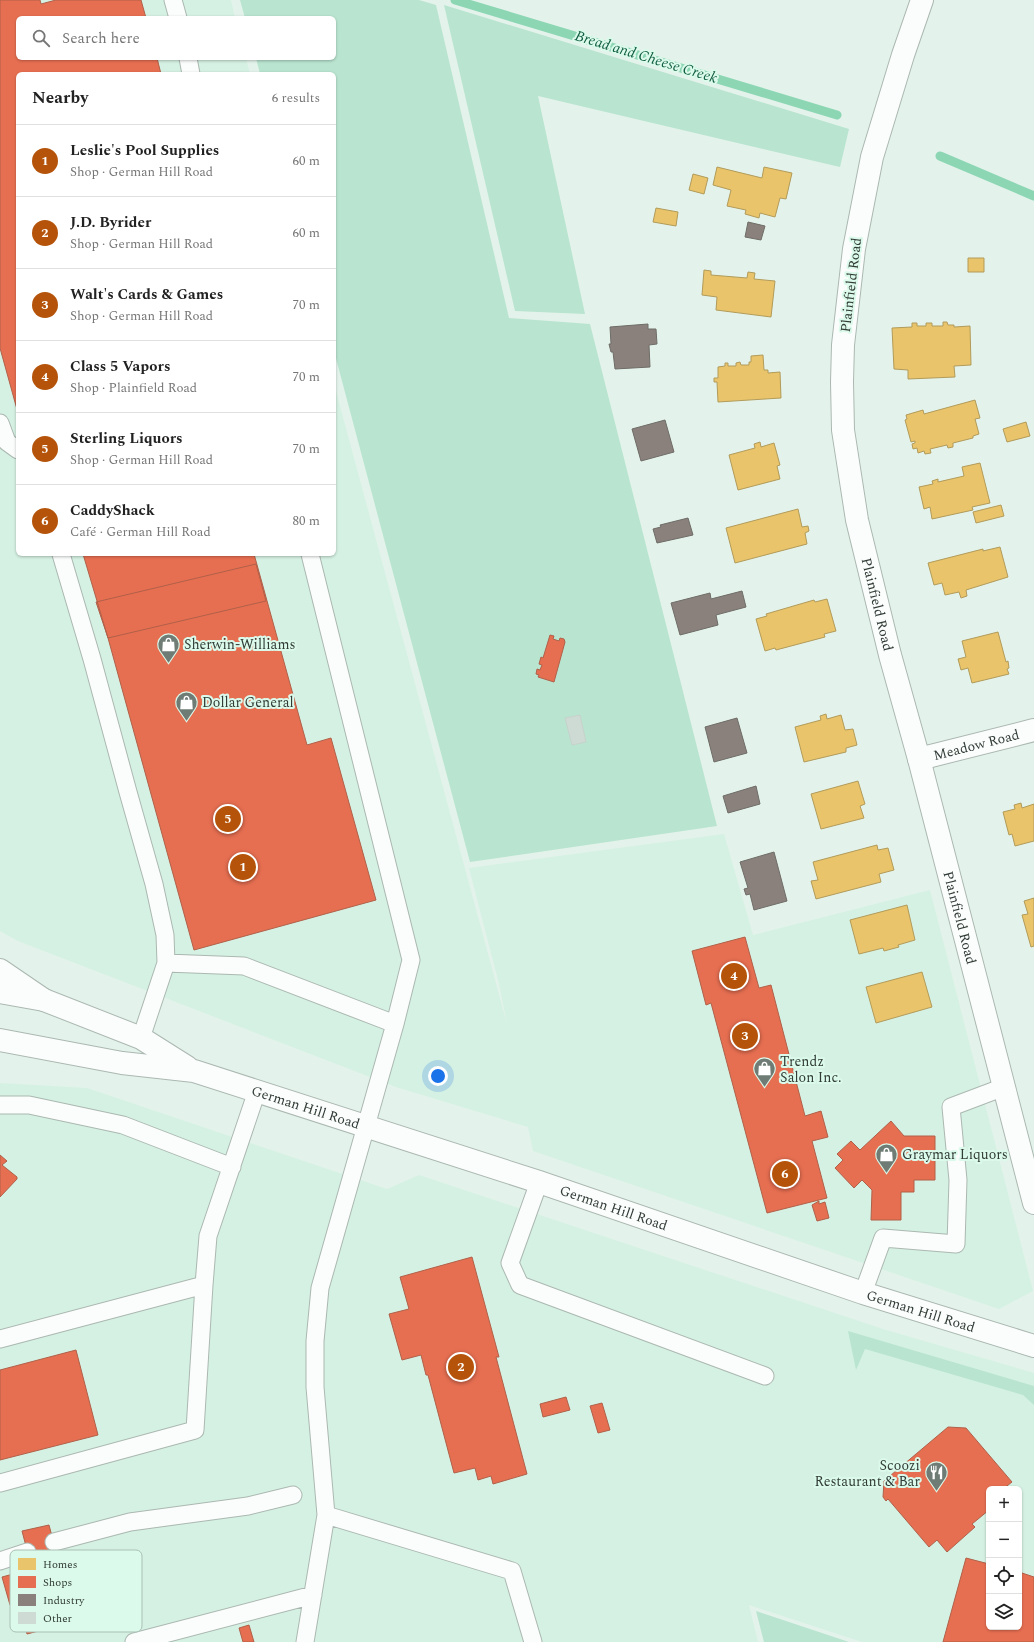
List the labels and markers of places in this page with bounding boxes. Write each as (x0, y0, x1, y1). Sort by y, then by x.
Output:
shop icon: Sherwin-Williams (155, 631, 181, 664)
place label: Sherwin-Williams (184, 634, 295, 655)
shop icon: Dollar General (174, 689, 200, 722)
place label: Dollar General (202, 692, 294, 713)
pin: 5 (215, 804, 241, 834)
pin: 1 (230, 852, 256, 882)
pin: 4 (721, 961, 747, 991)
pin: 3 (732, 1021, 758, 1051)
place label: Trendz Salon Inc. (780, 1051, 842, 1088)
shop icon: Trendz Salon Inc. (752, 1056, 778, 1089)
shop icon: Graymar Liquors (874, 1141, 900, 1174)
place label: Graymar Liquors (902, 1144, 1008, 1165)
pin: 6 (772, 1159, 798, 1189)
pin: 2 (448, 1352, 474, 1382)
place label: Scoozi Restaurant & Bar (814, 1455, 920, 1492)
restaurant icon: Scoozi Restaurant & Bar (923, 1460, 949, 1493)

